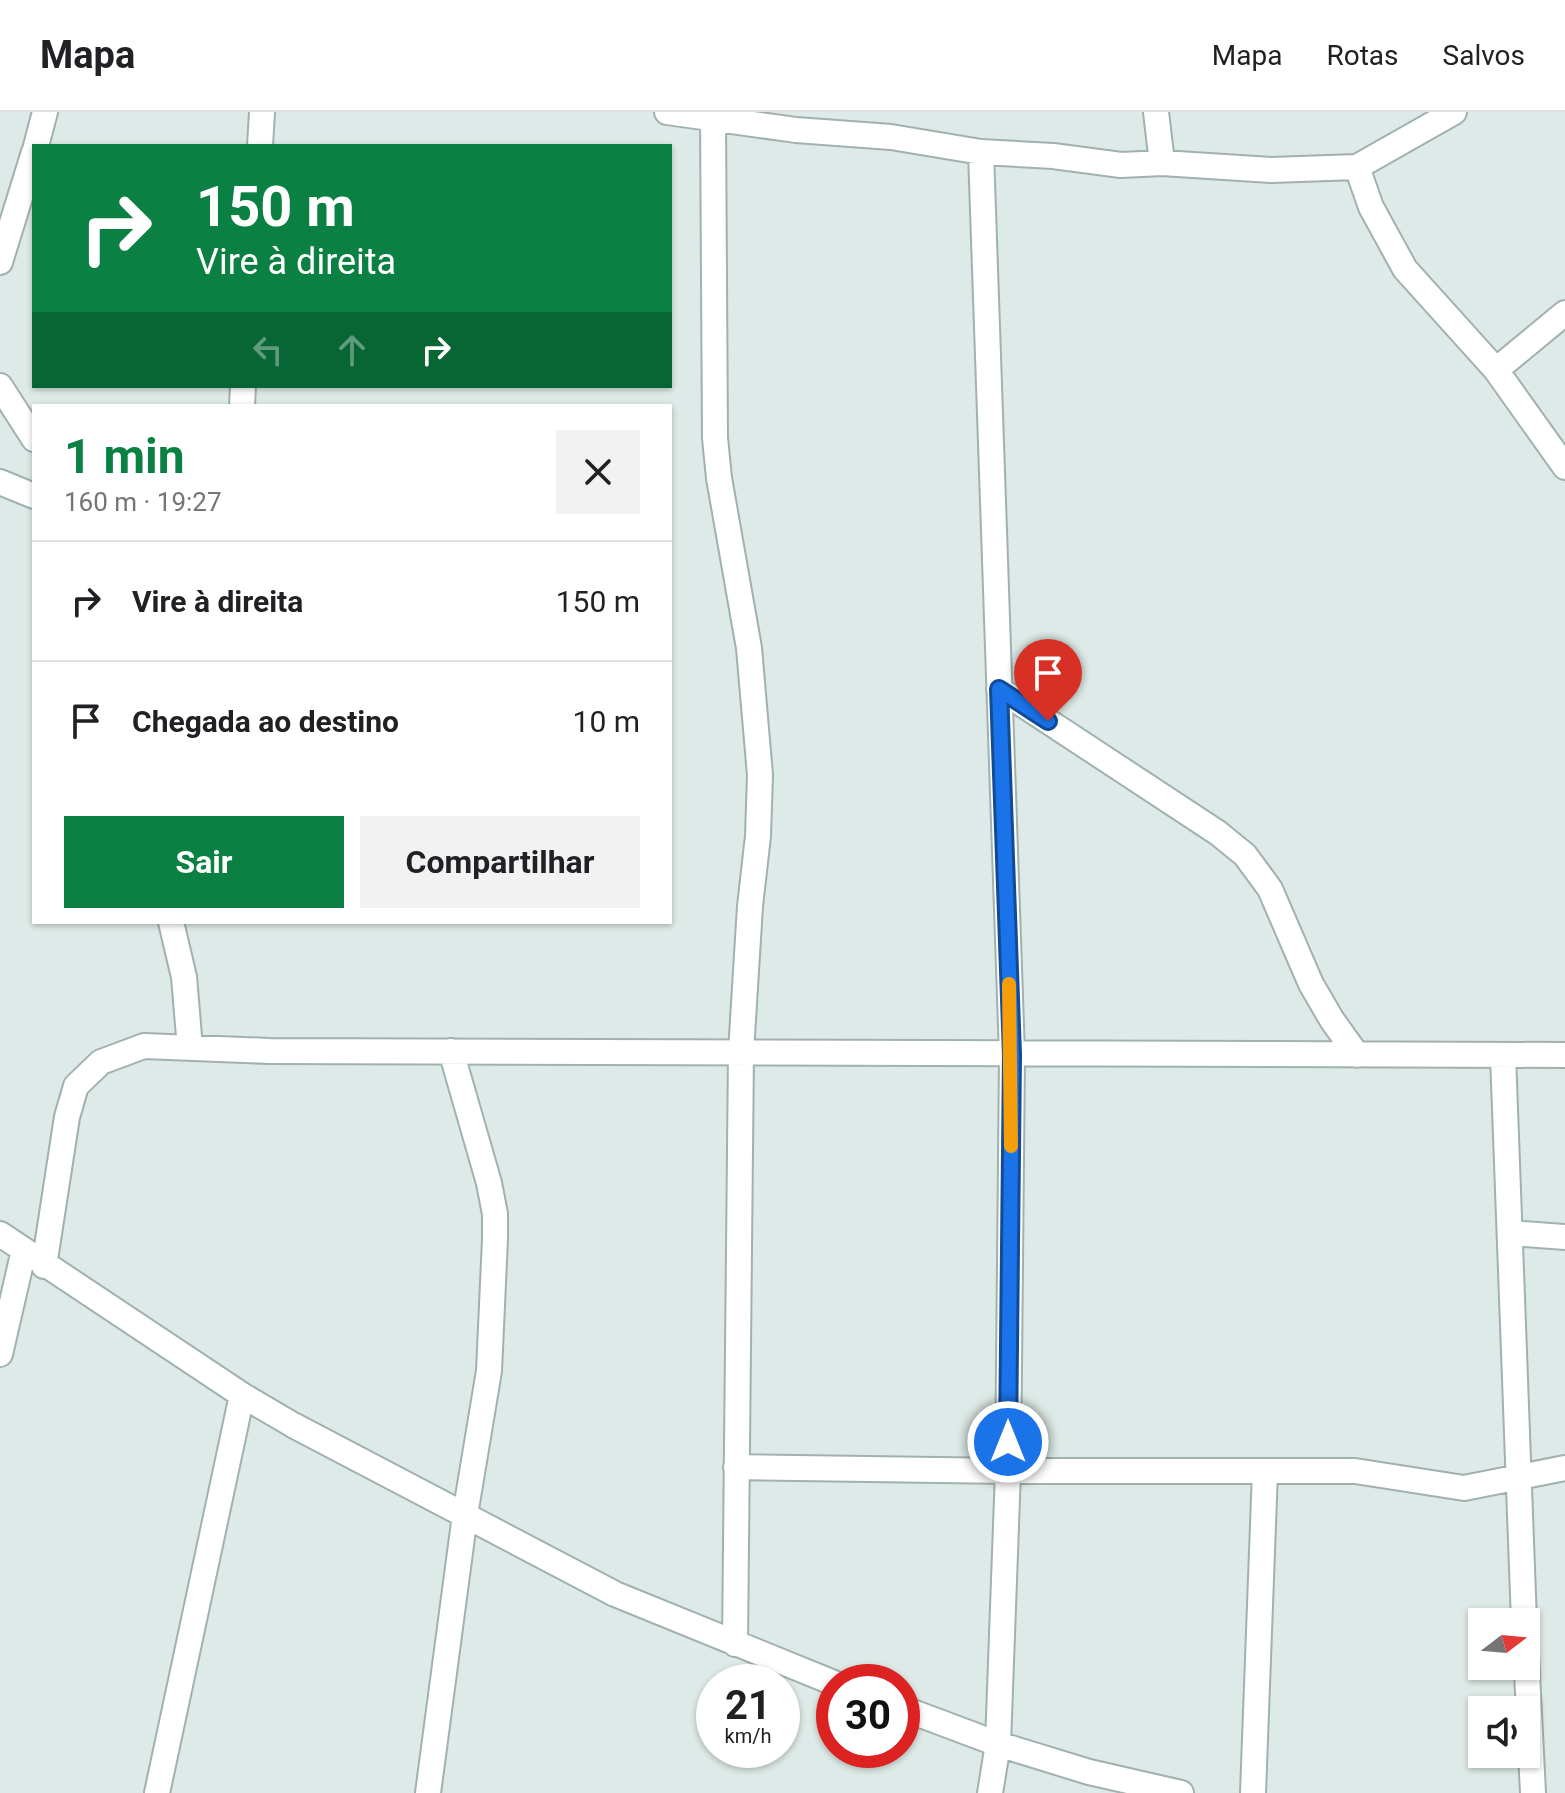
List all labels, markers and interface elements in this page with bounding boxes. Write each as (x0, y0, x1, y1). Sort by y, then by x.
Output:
text: Mapa (40, 33, 135, 77)
text: Mapa (1212, 39, 1282, 72)
text: Rotas (1326, 39, 1399, 72)
text: Salvos (1443, 39, 1525, 72)
text: 150 m (196, 174, 355, 240)
icon: right (64, 176, 168, 280)
text: Vire à direita (196, 241, 396, 283)
icon: left (246, 328, 290, 372)
icon: ahead (330, 328, 374, 372)
icon: right (414, 328, 458, 372)
text: 1 min (64, 428, 185, 485)
button: close (556, 430, 640, 514)
text: 160 m · 19:27 (64, 487, 222, 517)
icon: right (64, 579, 108, 623)
text: Vire à direita (132, 584, 303, 619)
text: 150 m (556, 584, 640, 619)
pin (1014, 639, 1082, 721)
icon: arrive (1026, 651, 1070, 695)
icon: arrive (64, 699, 108, 743)
text: Chegada ao destino (132, 704, 399, 739)
text: 10 m (573, 704, 640, 739)
button: Sair (64, 816, 344, 908)
button: Compartilhar (360, 816, 640, 908)
position arrow (966, 1400, 1050, 1484)
north arrow (1468, 1608, 1540, 1680)
map controls (1468, 1608, 1540, 1768)
speed limit sign: 30 (816, 1664, 920, 1768)
text: 21 (725, 1682, 771, 1729)
button: sound (1468, 1696, 1540, 1768)
text: km/h (725, 1724, 771, 1748)

